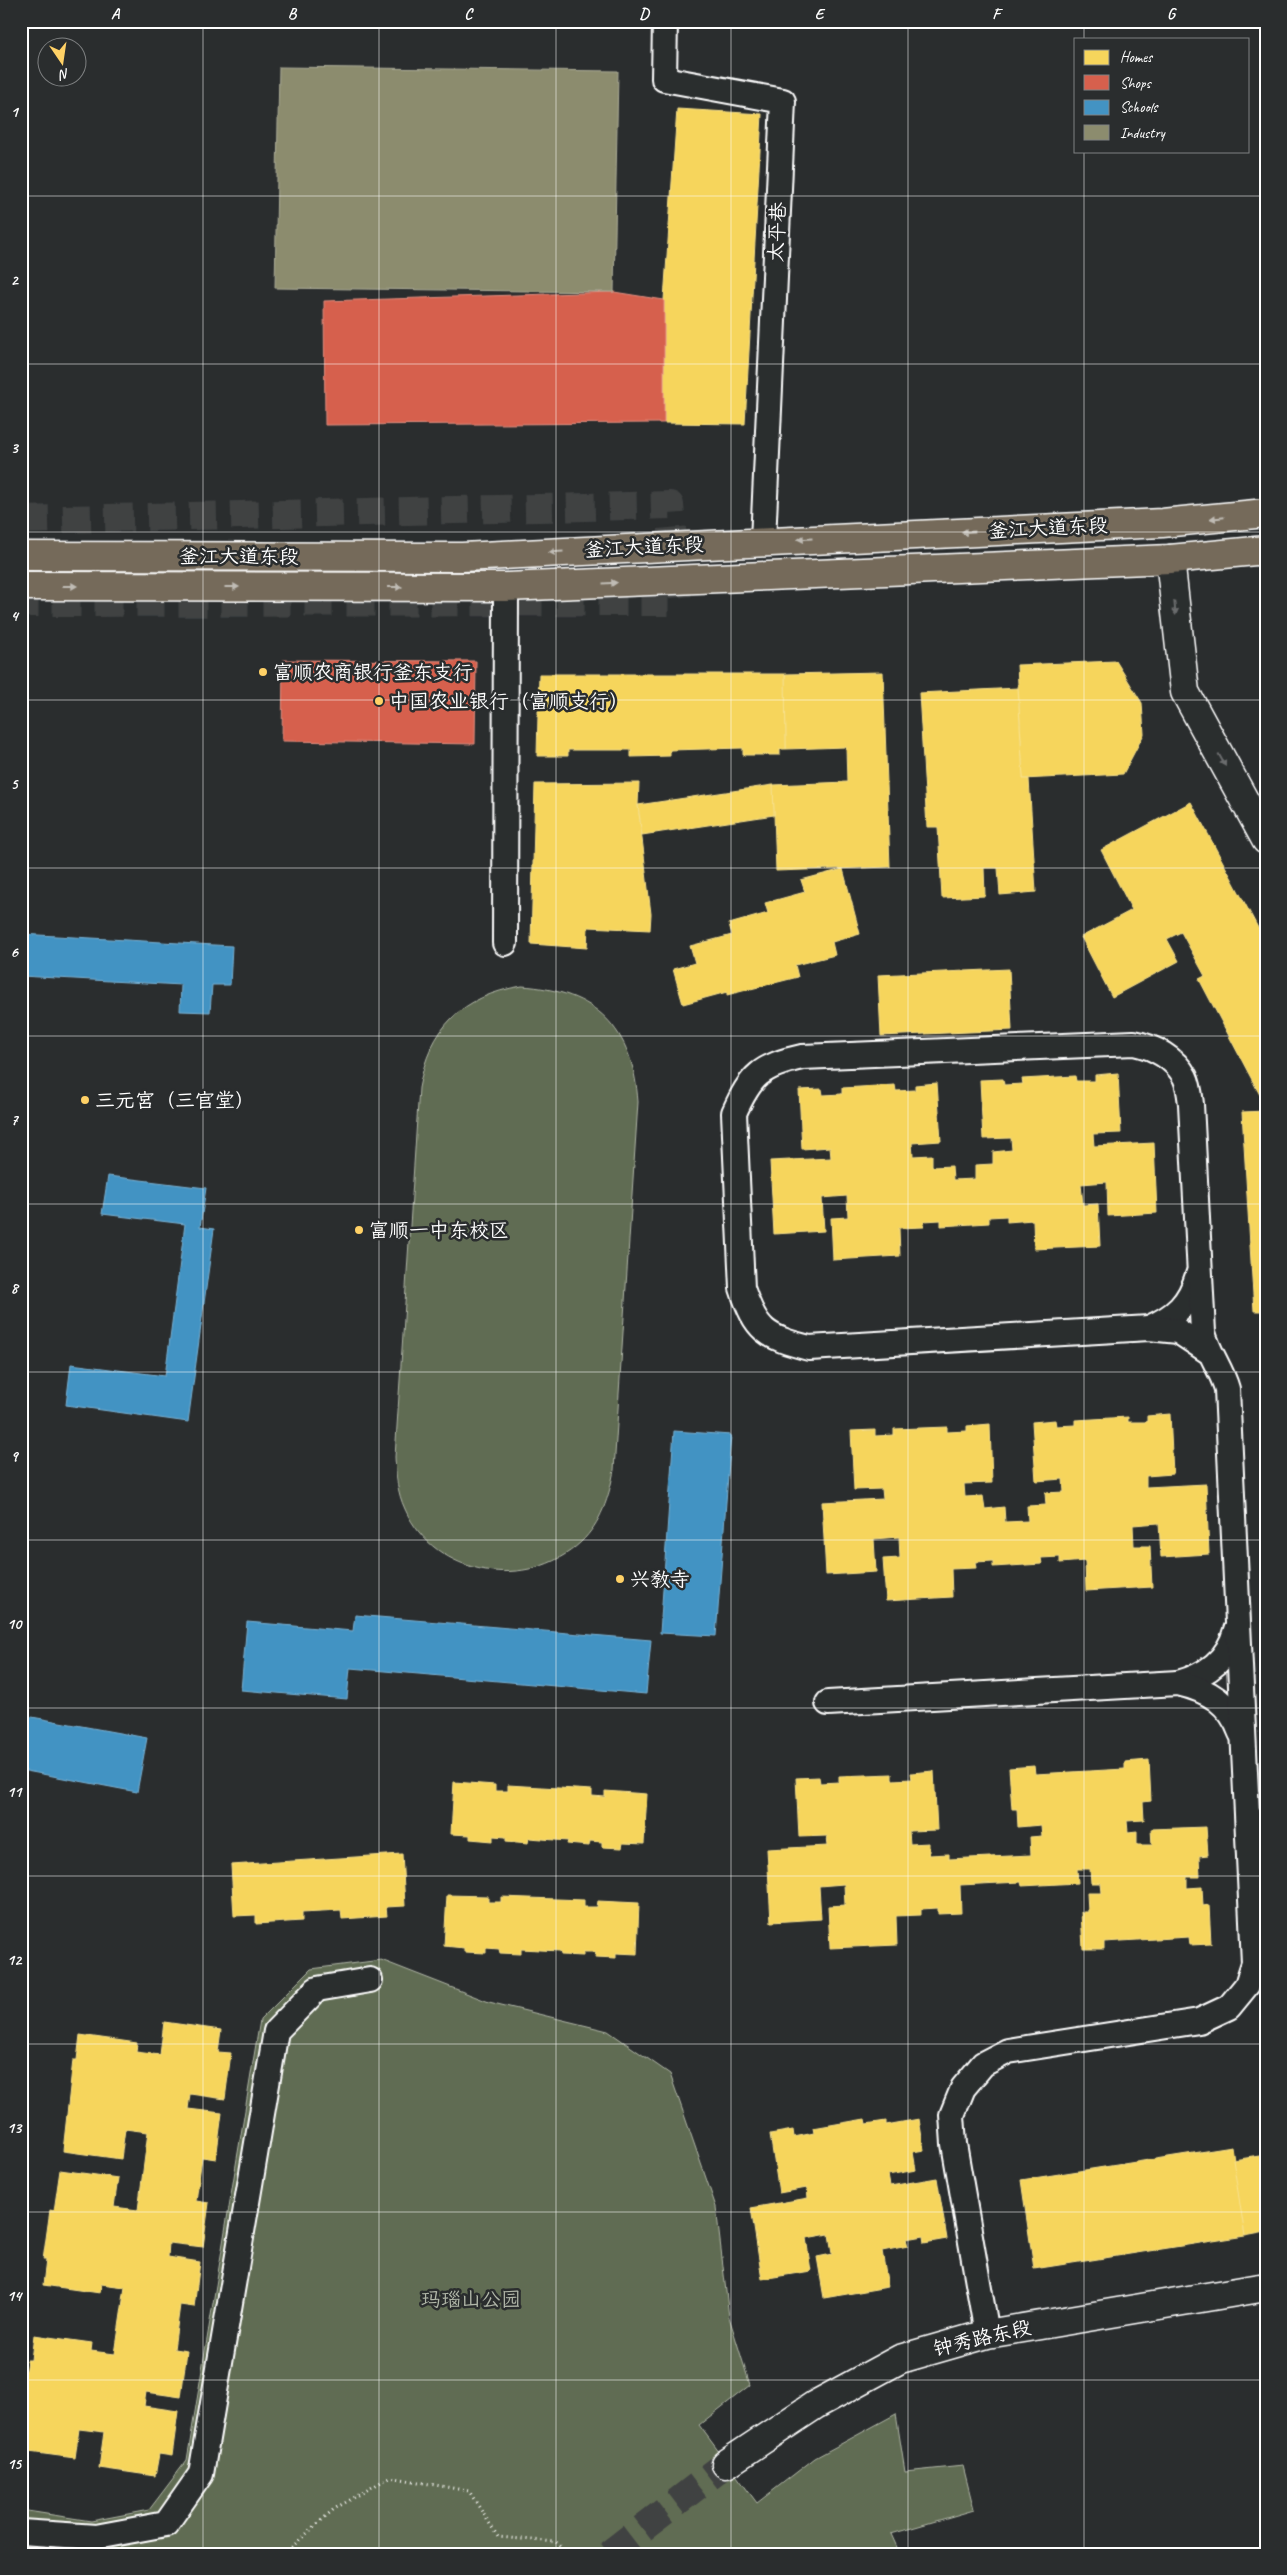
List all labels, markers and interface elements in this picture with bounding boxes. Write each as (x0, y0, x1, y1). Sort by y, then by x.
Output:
text: A (111, 4, 121, 24)
text: B (288, 4, 298, 24)
text: C (464, 4, 474, 24)
text: D (639, 4, 650, 24)
text: E (815, 4, 826, 24)
text: F (992, 4, 1003, 24)
text: G (1167, 4, 1177, 24)
north arrow (38, 38, 88, 88)
legend (1074, 38, 1250, 152)
text: Homes (1120, 48, 1154, 67)
text: N (56, 65, 71, 84)
text: Shops (1120, 74, 1153, 93)
text: Schools (1120, 98, 1159, 117)
text: 1 (10, 102, 19, 122)
text: Industry (1120, 124, 1167, 143)
street label: 太平巷 (763, 200, 791, 263)
text: 2 (10, 270, 19, 290)
text: 3 (10, 438, 19, 458)
street label: 釜江大道东段 (987, 512, 1109, 544)
one-way arrow (1209, 514, 1225, 522)
one-way arrow (959, 528, 975, 536)
street label: 釜江大道东段 (583, 531, 705, 563)
one-way arrow (797, 536, 813, 544)
street label: 釜江大道东段 (179, 544, 299, 569)
one-way arrow (547, 549, 563, 557)
one-way arrow (602, 578, 618, 586)
one-way arrow (62, 582, 78, 590)
one-way arrow (225, 583, 241, 591)
one-way arrow (387, 583, 403, 591)
one-way arrow (1171, 600, 1179, 616)
text: 4 (10, 606, 19, 626)
place label: 富顺农商银行釜东支行 (273, 660, 473, 685)
marker: 富顺农商银行釜东支行 (257, 666, 269, 678)
place label: 中国农业银行（富顺支行） (389, 689, 629, 714)
marker: 中国农业银行（富顺支行） (373, 695, 385, 707)
one-way arrow (1218, 754, 1227, 767)
text: 5 (11, 774, 20, 794)
text: 6 (10, 942, 19, 962)
place label: 三元宫（三官堂） (95, 1088, 255, 1113)
marker: 三元宫（三官堂） (79, 1094, 91, 1106)
text: 7 (10, 1110, 19, 1130)
place label: 富顺一中东校区 (369, 1218, 509, 1243)
marker: 富顺一中东校区 (353, 1224, 365, 1236)
text: 8 (10, 1278, 19, 1298)
text: 9 (10, 1446, 19, 1466)
place label: 兴教寺 (630, 1567, 690, 1592)
marker: 兴教寺 (614, 1573, 626, 1585)
text: 10 (7, 1614, 23, 1634)
text: 11 (7, 1782, 23, 1802)
text: 12 (7, 1950, 23, 1970)
text: 13 (7, 2118, 23, 2138)
text: 14 (7, 2286, 23, 2306)
park label: 玛瑙山公园 (421, 2287, 521, 2312)
street label: 钟秀路东段 (930, 2315, 1034, 2361)
text: 15 (7, 2454, 23, 2474)

